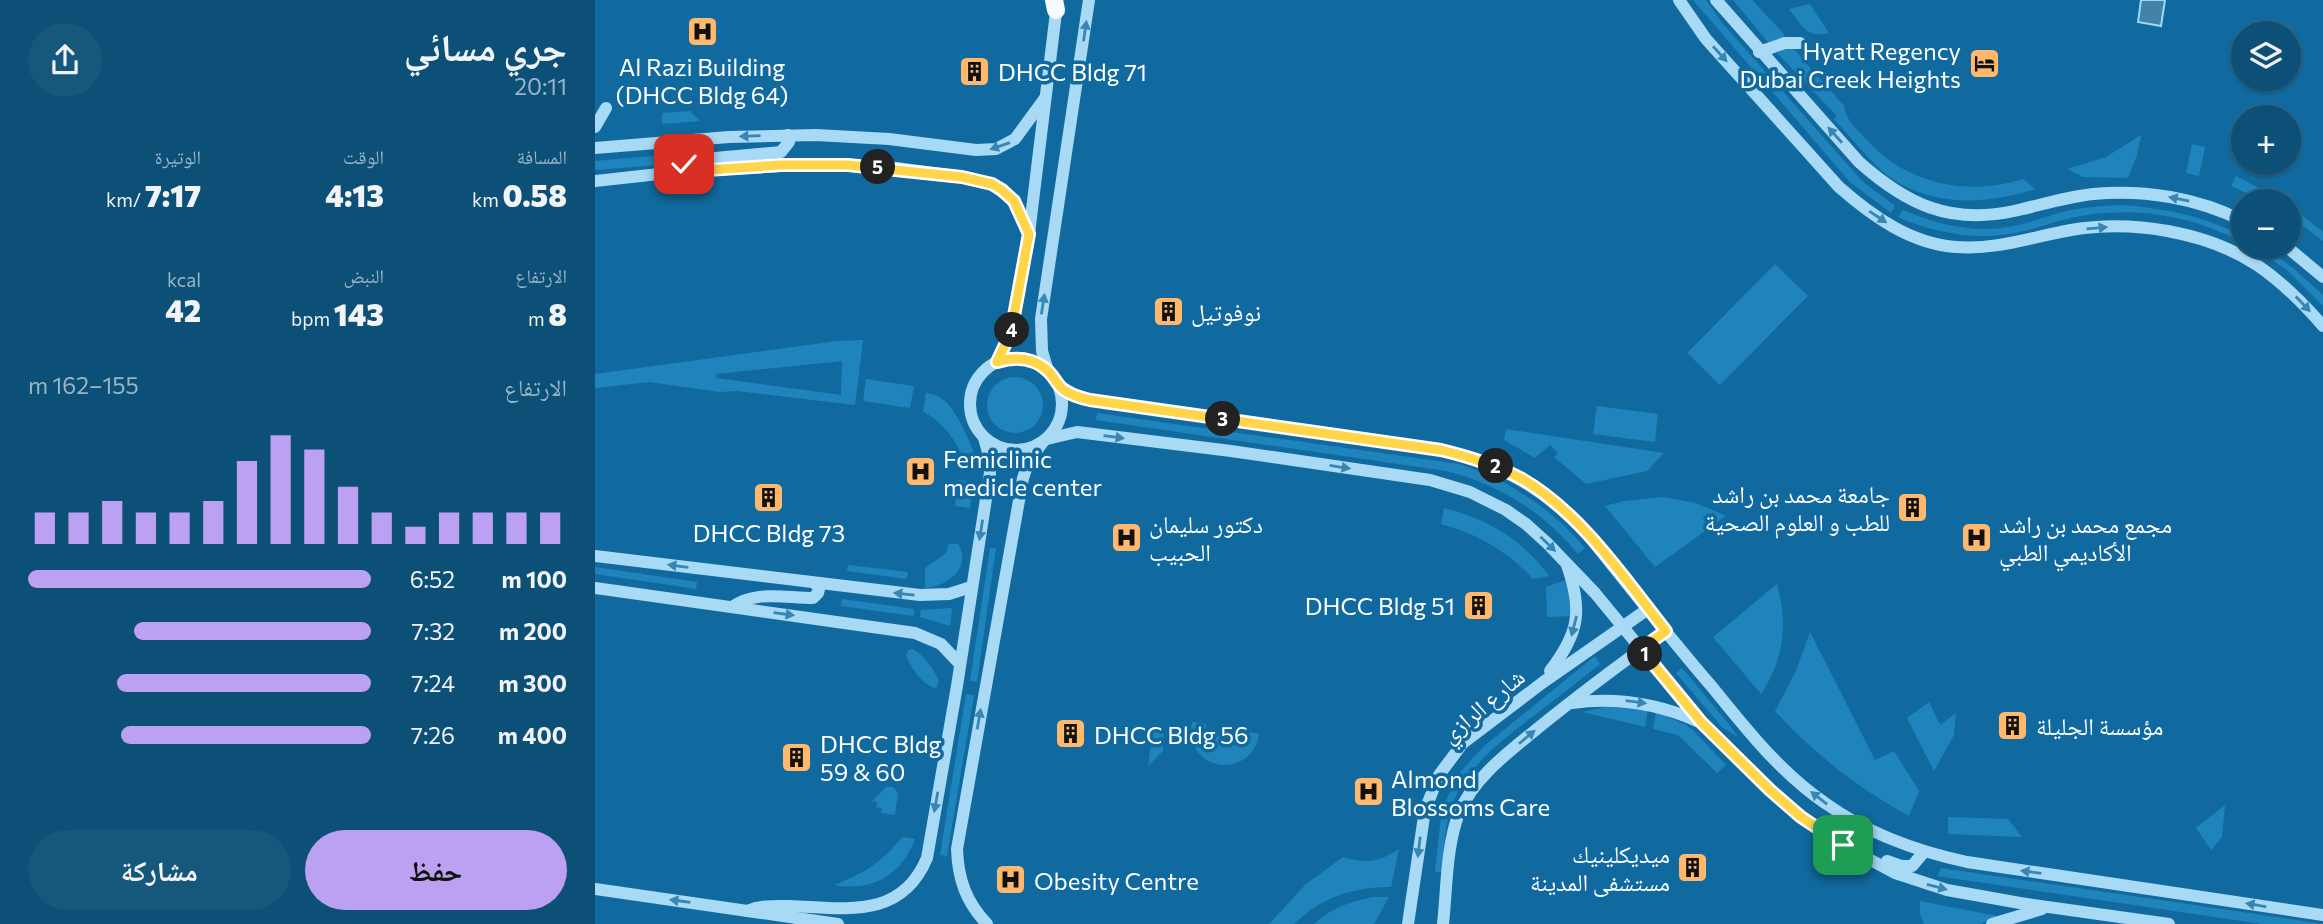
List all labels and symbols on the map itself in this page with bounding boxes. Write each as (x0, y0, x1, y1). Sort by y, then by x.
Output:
hospital icon: Al Razi Building (DHCC Bldg 64) (685, 15, 719, 49)
one-way arrow (1080, 20, 1091, 42)
place label: Hyatt Regency Dubai Creek Heights (1740, 36, 1961, 93)
one-way arrow (1712, 45, 1728, 63)
hotel icon: Hyatt Regency Dubai Creek Heights (1967, 47, 2001, 81)
place label: Al Razi Building (DHCC Bldg 64) (615, 52, 789, 109)
building icon: DHCC Bldg 71 (958, 54, 992, 88)
place label: DHCC Bldg 71 (998, 57, 1147, 86)
one-way arrow (1827, 127, 1843, 144)
one-way arrow (739, 130, 761, 142)
pin (654, 134, 714, 194)
one-way arrow (990, 141, 1011, 152)
pin: 5 (861, 150, 895, 184)
one-way arrow (2168, 194, 2190, 205)
one-way arrow (1868, 211, 1887, 224)
one-way arrow (2086, 222, 2108, 233)
one-way arrow (1038, 293, 1049, 315)
building icon: نوفوتيل (1151, 294, 1185, 328)
one-way arrow (2294, 295, 2310, 312)
place label: نوفوتيل (1191, 297, 1261, 327)
pin: 4 (995, 312, 1029, 348)
pin: 3 (1205, 402, 1241, 436)
one-way arrow (1104, 431, 1126, 442)
place label: Femiclinic medicle center (943, 444, 1102, 501)
pin: 2 (1479, 448, 1513, 484)
hospital icon: Femiclinic medicle center (903, 455, 937, 489)
one-way arrow (1329, 462, 1351, 473)
place label: جامعة محمد بن راشد للطب و العلوم الصحية (1705, 479, 1890, 539)
building icon: DHCC Bldg 73 (752, 481, 786, 515)
building icon: جامعة محمد بن راشد للطب و العلوم الصحية (1896, 490, 1930, 524)
place label: دكتور سليمان الحبيب (1149, 509, 1263, 566)
place label: مجمع محمد بن راشد الأكاديمي الطبي (1999, 509, 2172, 572)
place label: DHCC Bldg 73 (693, 518, 845, 547)
one-way arrow (975, 519, 986, 541)
hospital icon: دكتور سليمان الحبيب (1109, 520, 1143, 554)
hospital icon: مجمع محمد بن راشد الأكاديمي الطبي (1959, 520, 1993, 554)
one-way arrow (1539, 536, 1556, 552)
one-way arrow (667, 561, 689, 572)
one-way arrow (893, 588, 915, 599)
building icon: DHCC Bldg 51 (1461, 588, 1495, 622)
place label: DHCC Bldg 51 (1305, 591, 1455, 620)
one-way arrow (773, 609, 795, 620)
one-way arrow (1568, 615, 1579, 637)
pin: 1 (1627, 636, 1663, 672)
street label: شارع الرازي (1434, 662, 1534, 753)
one-way arrow (1625, 697, 1647, 708)
one-way arrow (974, 708, 985, 730)
building icon: مؤسسة الجليلة (1996, 708, 2030, 742)
place label: مؤسسة الجليلة (2036, 711, 2163, 740)
building icon: DHCC Bldg 56 (1054, 717, 1088, 751)
place label: DHCC Bldg 56 (1094, 720, 1249, 749)
place label: DHCC Bldg 59 & 60 (820, 729, 942, 786)
one-way arrow (1519, 730, 1536, 745)
building icon: DHCC Bldg 59 & 60 (780, 740, 814, 774)
place label: Almond Blossoms Care (1391, 764, 1550, 821)
hospital icon: Almond Blossoms Care (1351, 775, 1385, 809)
one-way arrow (930, 791, 941, 813)
one-way arrow (1810, 791, 1827, 806)
pin (1813, 815, 1873, 875)
one-way arrow (1413, 836, 1424, 858)
place label: ميديكلينيك مستشفى المدينة (1530, 839, 1670, 897)
building icon: ميديكلينيك مستشفى المدينة (1676, 850, 1710, 884)
hospital icon: Obesity Centre (994, 863, 1028, 897)
place label: Obesity Centre (1034, 866, 1199, 895)
one-way arrow (2019, 866, 2041, 877)
one-way arrow (1926, 882, 1948, 893)
one-way arrow (669, 895, 691, 906)
one-way arrow (2244, 899, 2266, 910)

